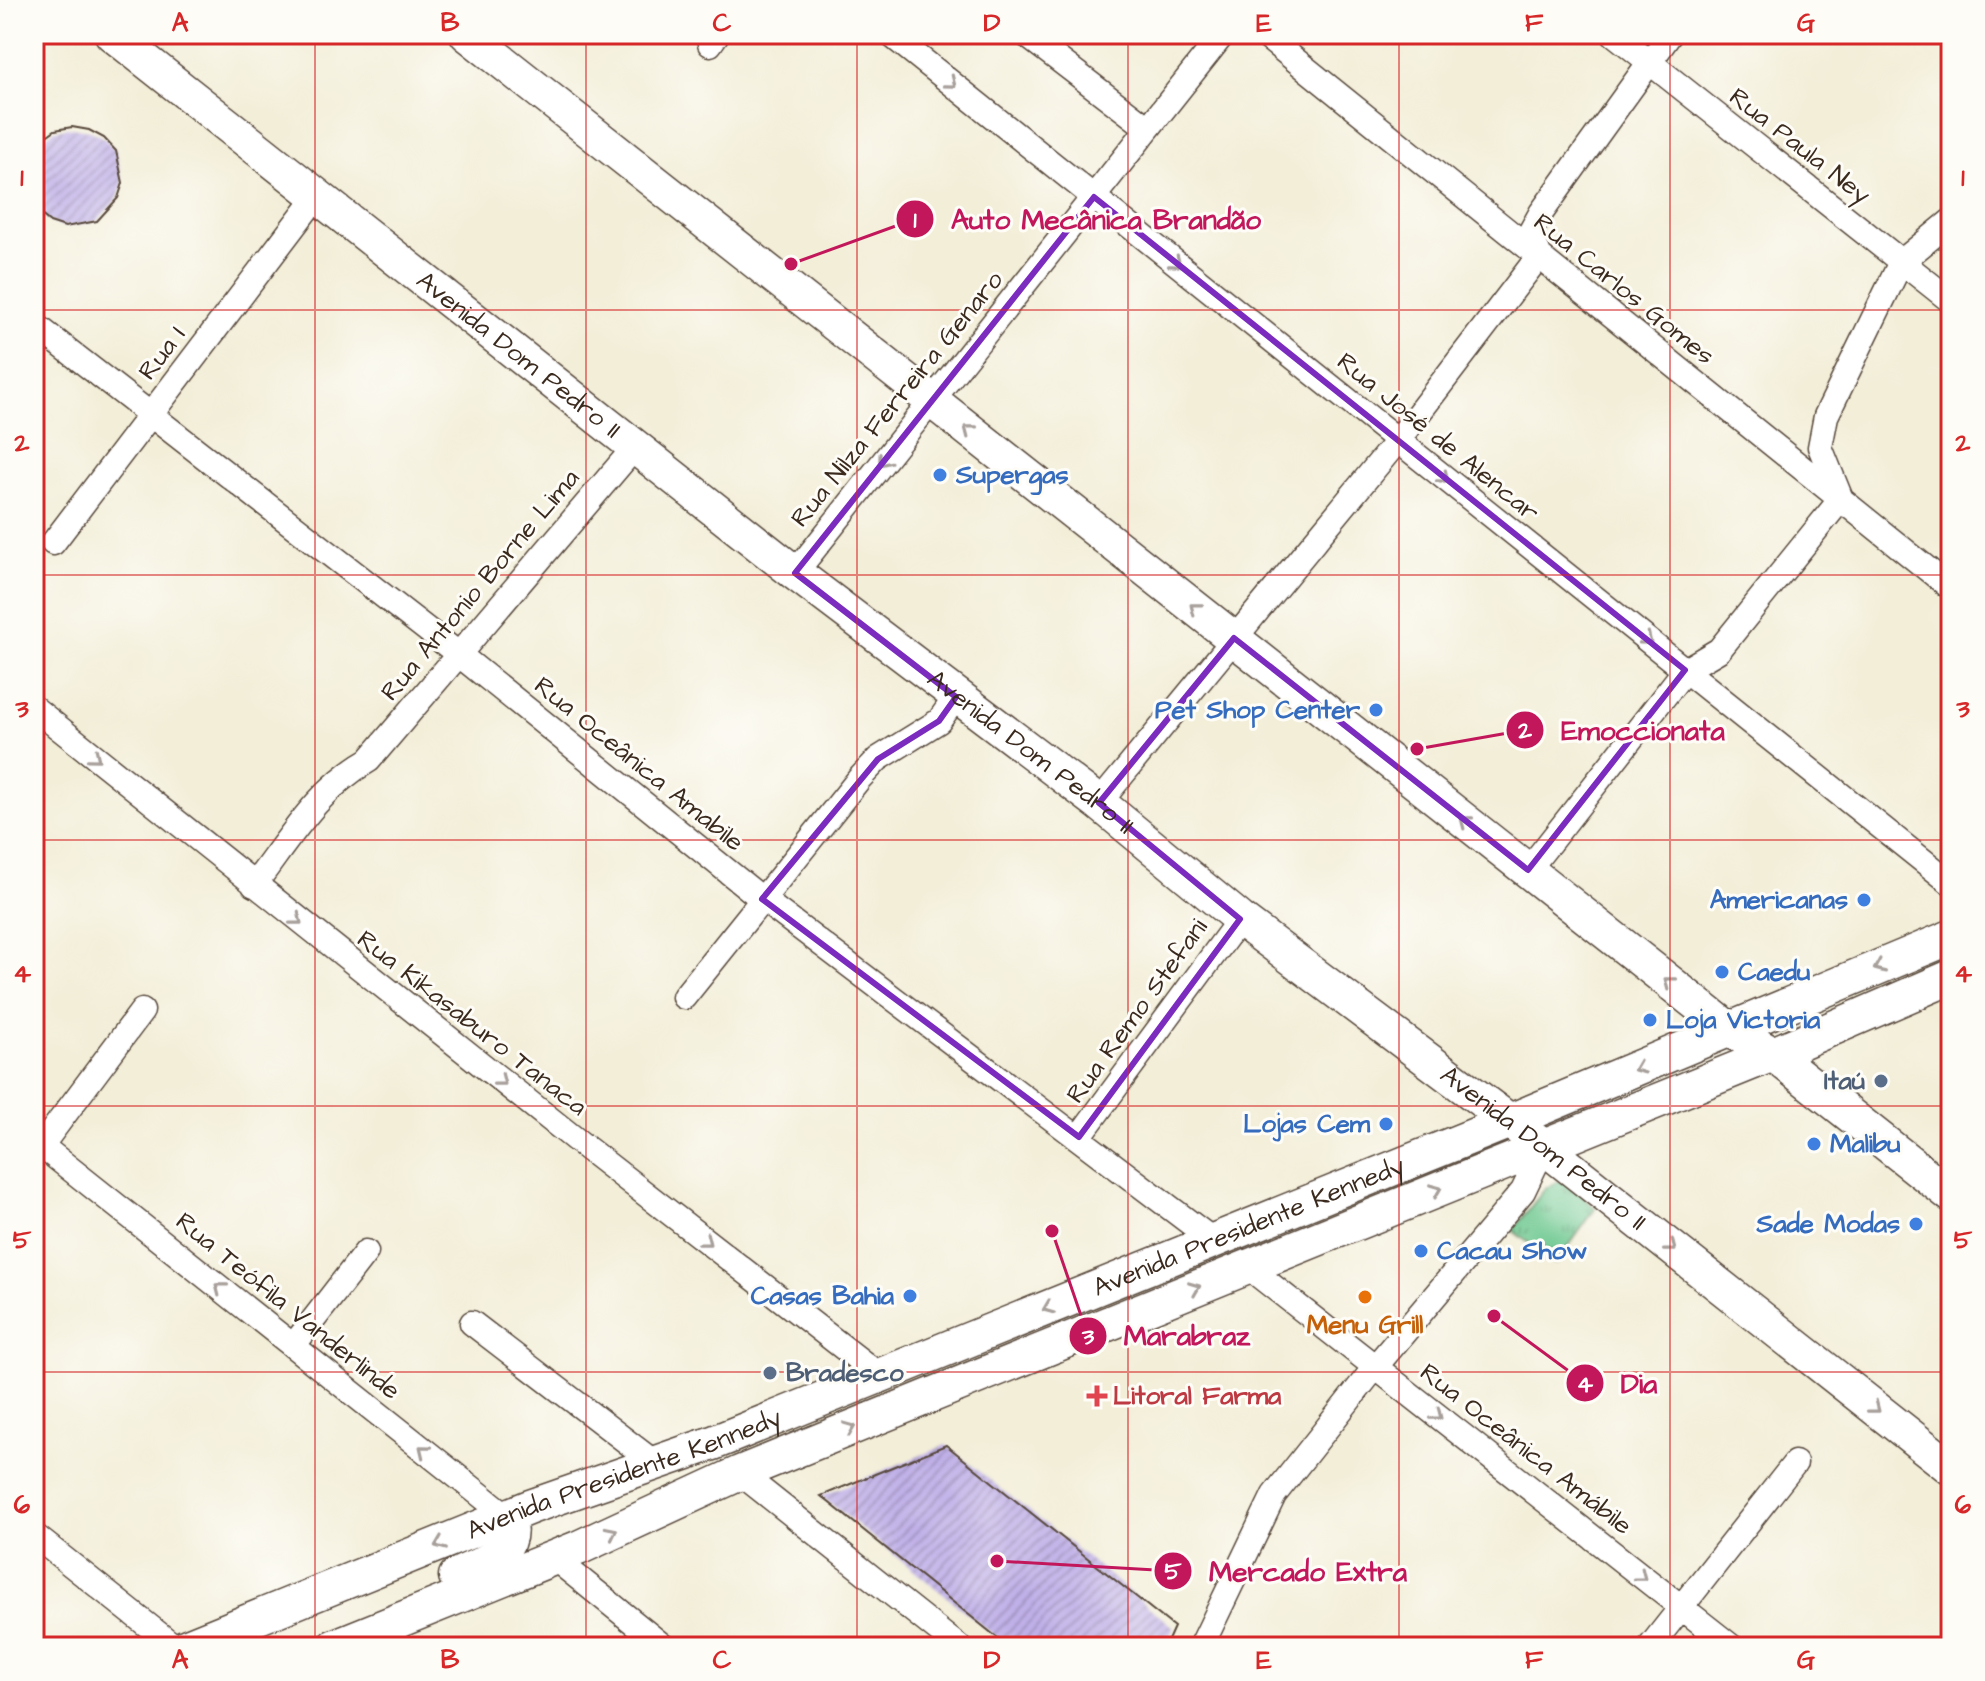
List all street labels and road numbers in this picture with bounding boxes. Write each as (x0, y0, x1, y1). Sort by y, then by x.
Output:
street label: Rua Paula Ney (1720, 79, 1878, 214)
street label: Rua Carlos Gomes (1526, 205, 1722, 373)
street label: Avenida Dom Pedro II (409, 263, 629, 447)
street label: Rua Nilza Ferreira Genaro (782, 263, 1012, 535)
street label: Rua I (130, 318, 194, 388)
street label: Rua José de Alencar (1329, 344, 1547, 530)
street label: Rua Antonio Borne Lima (372, 461, 588, 709)
street label: Avenida Dom Pedro II (920, 661, 1142, 843)
street label: Rua Oceânica Amabile (526, 668, 752, 860)
street label: Rua Remo Stefani (1058, 911, 1216, 1111)
street label: Rua Kikasaburo Tanaca (349, 922, 595, 1124)
street label: Avenida Dom Pedro II (1433, 1057, 1654, 1239)
street label: Avenida Presidente Kennedy (1088, 1147, 1411, 1306)
street label: Rua Teófila Vanderlinde (168, 1204, 408, 1408)
street label: Rua Oceânica Amábile (1412, 1355, 1640, 1543)
street label: Avenida Presidente Kennedy (461, 1399, 788, 1549)

